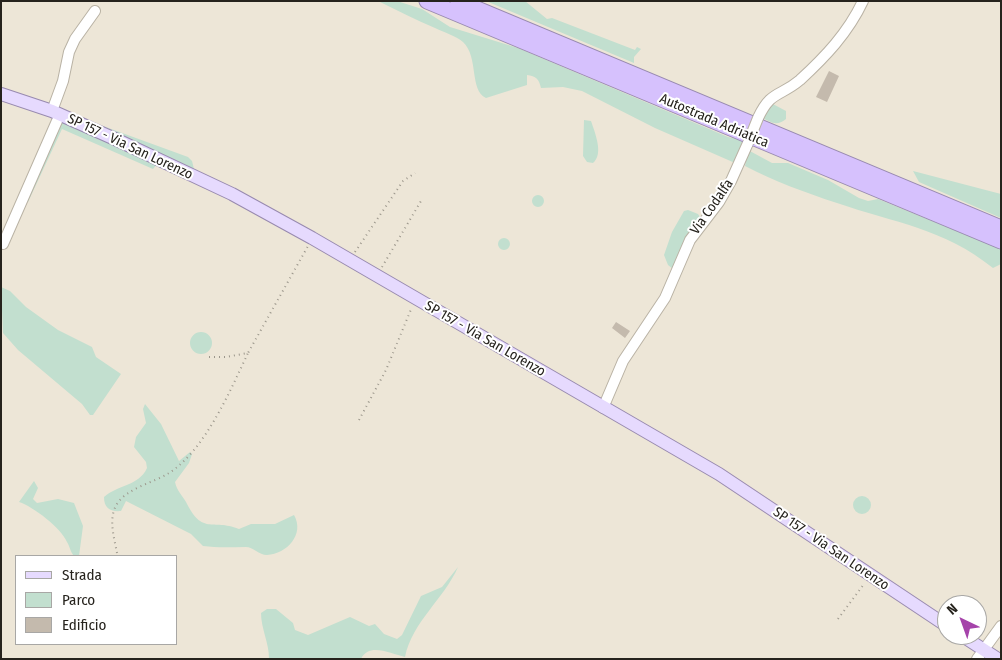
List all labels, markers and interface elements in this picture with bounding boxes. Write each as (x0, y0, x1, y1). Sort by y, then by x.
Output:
street label: Autostrada Adriatica (657, 90, 771, 152)
street label: SP 157 - Via San Lorenzo (65, 111, 195, 183)
street label: Via Codalfa (687, 176, 737, 238)
street label: SP 157 - Via San Lorenzo (422, 298, 548, 380)
street label: SP 157 - Via San Lorenzo (770, 504, 892, 594)
legend (15, 555, 178, 645)
text: Strada (62, 566, 102, 584)
text: Parco (62, 591, 95, 609)
north arrow (937, 595, 987, 645)
text: N (943, 600, 961, 618)
text: Edificio (62, 616, 107, 634)

